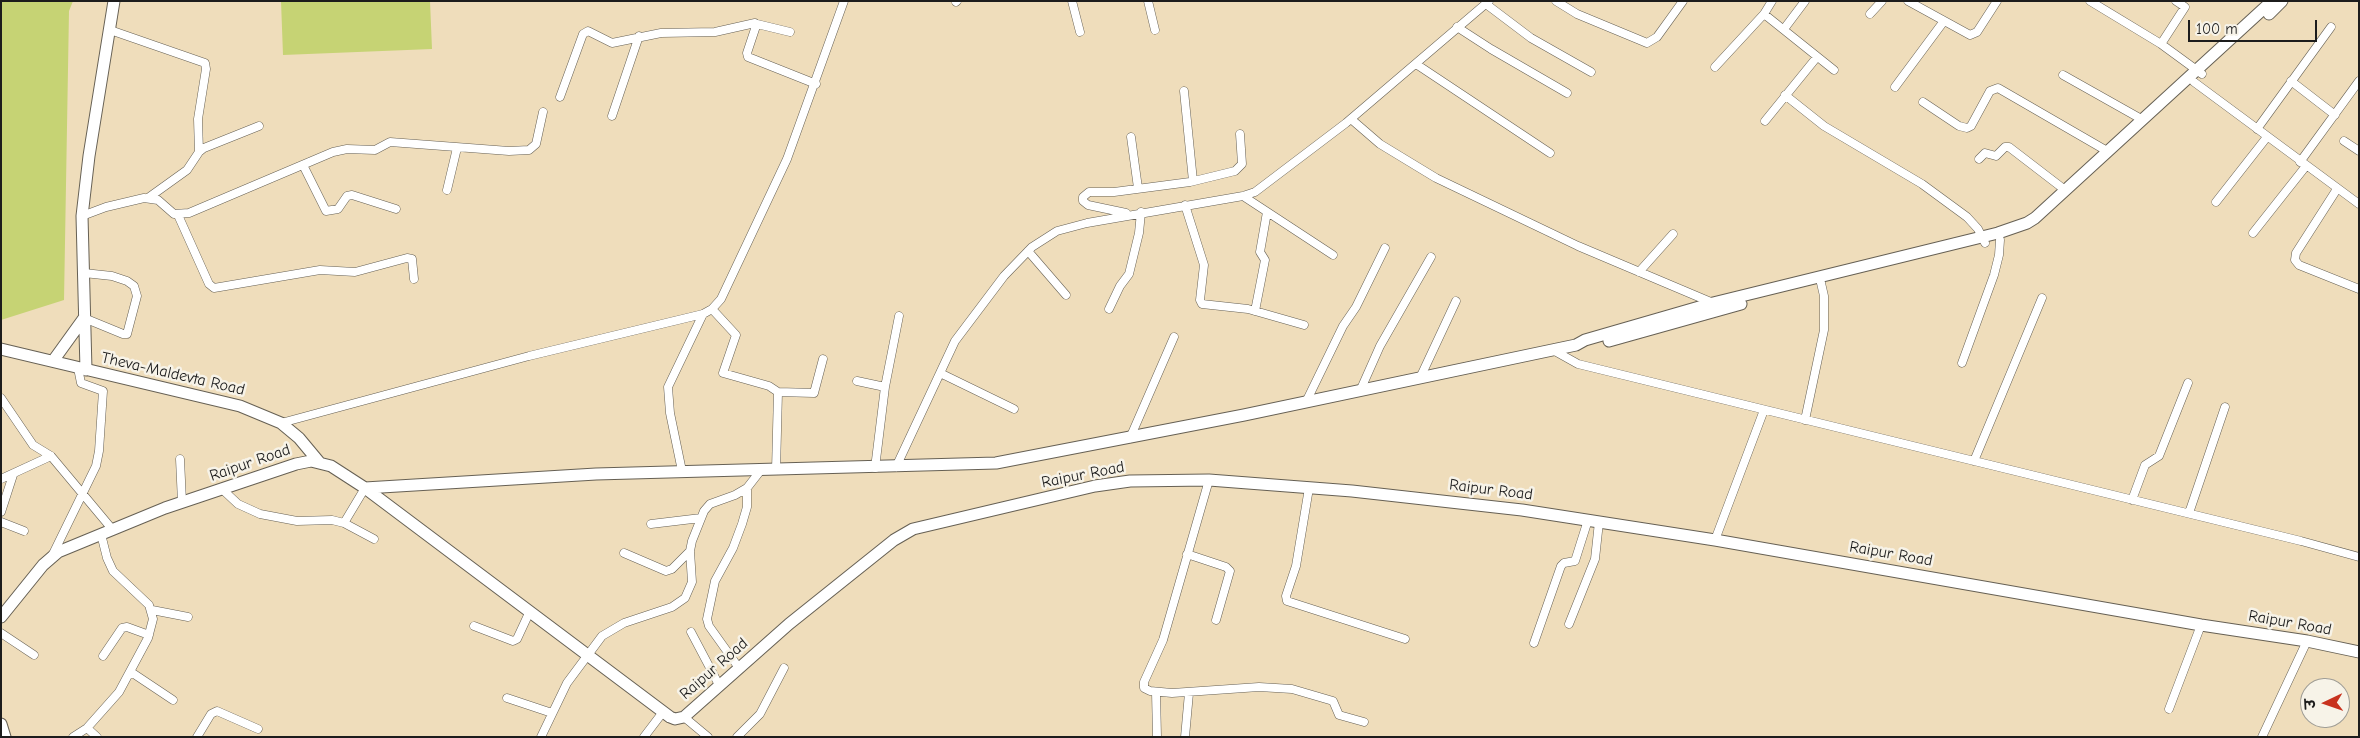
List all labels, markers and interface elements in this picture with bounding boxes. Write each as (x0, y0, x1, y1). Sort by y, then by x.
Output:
scale bar (2190, 10, 2319, 42)
text: 100 m (2196, 20, 2238, 38)
street label: Theva-Maldevta Road (99, 348, 247, 400)
street label: Raipur Road (207, 440, 293, 486)
street label: Raipur Road (1040, 458, 1126, 492)
street label: Raipur Road (1448, 475, 1534, 505)
street label: Raipur Road (1848, 537, 1934, 571)
street label: Raipur Road (2247, 606, 2333, 640)
street label: Raipur Road (676, 634, 752, 704)
north arrow (2300, 678, 2350, 728)
text: उ (2302, 699, 2319, 709)

